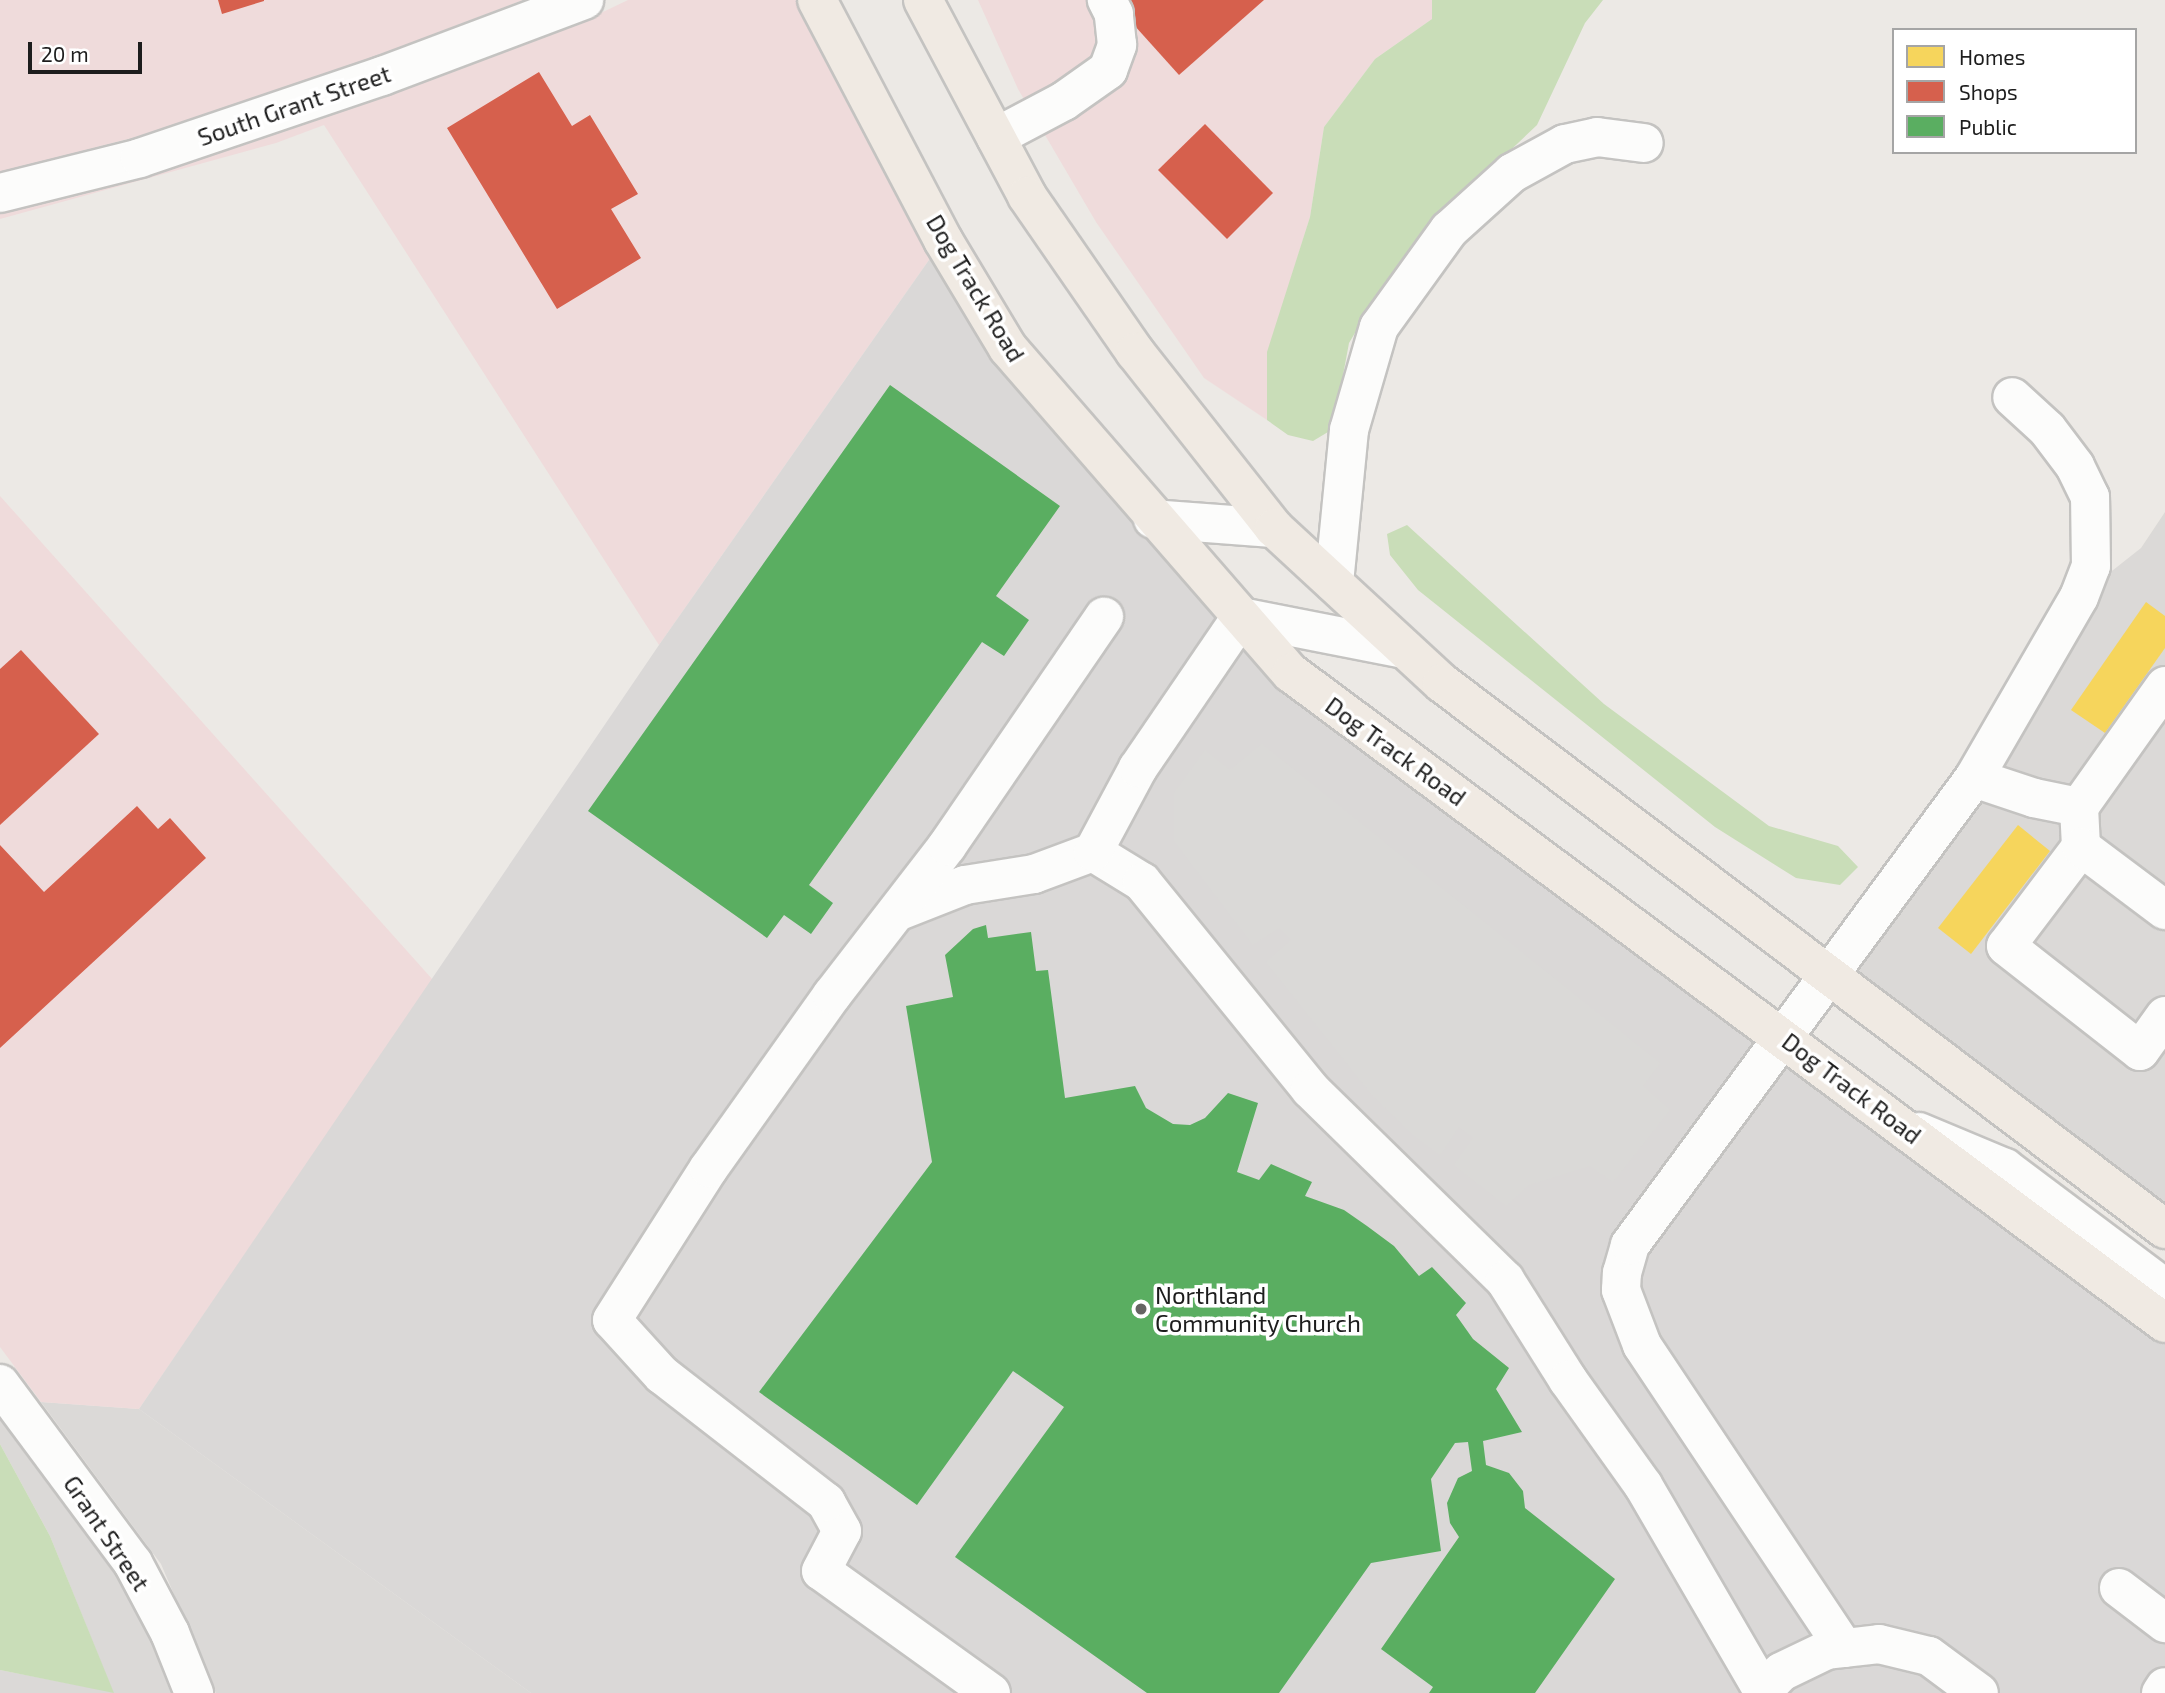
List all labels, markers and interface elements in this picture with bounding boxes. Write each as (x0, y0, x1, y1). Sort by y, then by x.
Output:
scale bar (32, 28, 145, 72)
legend (1892, 28, 2137, 154)
text: 20 m (41, 41, 89, 66)
text: Homes (1959, 44, 2025, 69)
street label: South Grant Street (194, 58, 394, 152)
text: Shops (1959, 79, 2018, 104)
text: Public (1959, 114, 2017, 139)
street label: Dog Track Road (921, 209, 1031, 367)
street label: Dog Track Road (1320, 690, 1472, 812)
street label: Dog Track Road (1776, 1026, 1928, 1150)
place label: Northland Community Church (1155, 1281, 1361, 1337)
marker: Northland Community Church (1133, 1301, 1149, 1317)
street label: Grant Street (58, 1470, 156, 1596)

